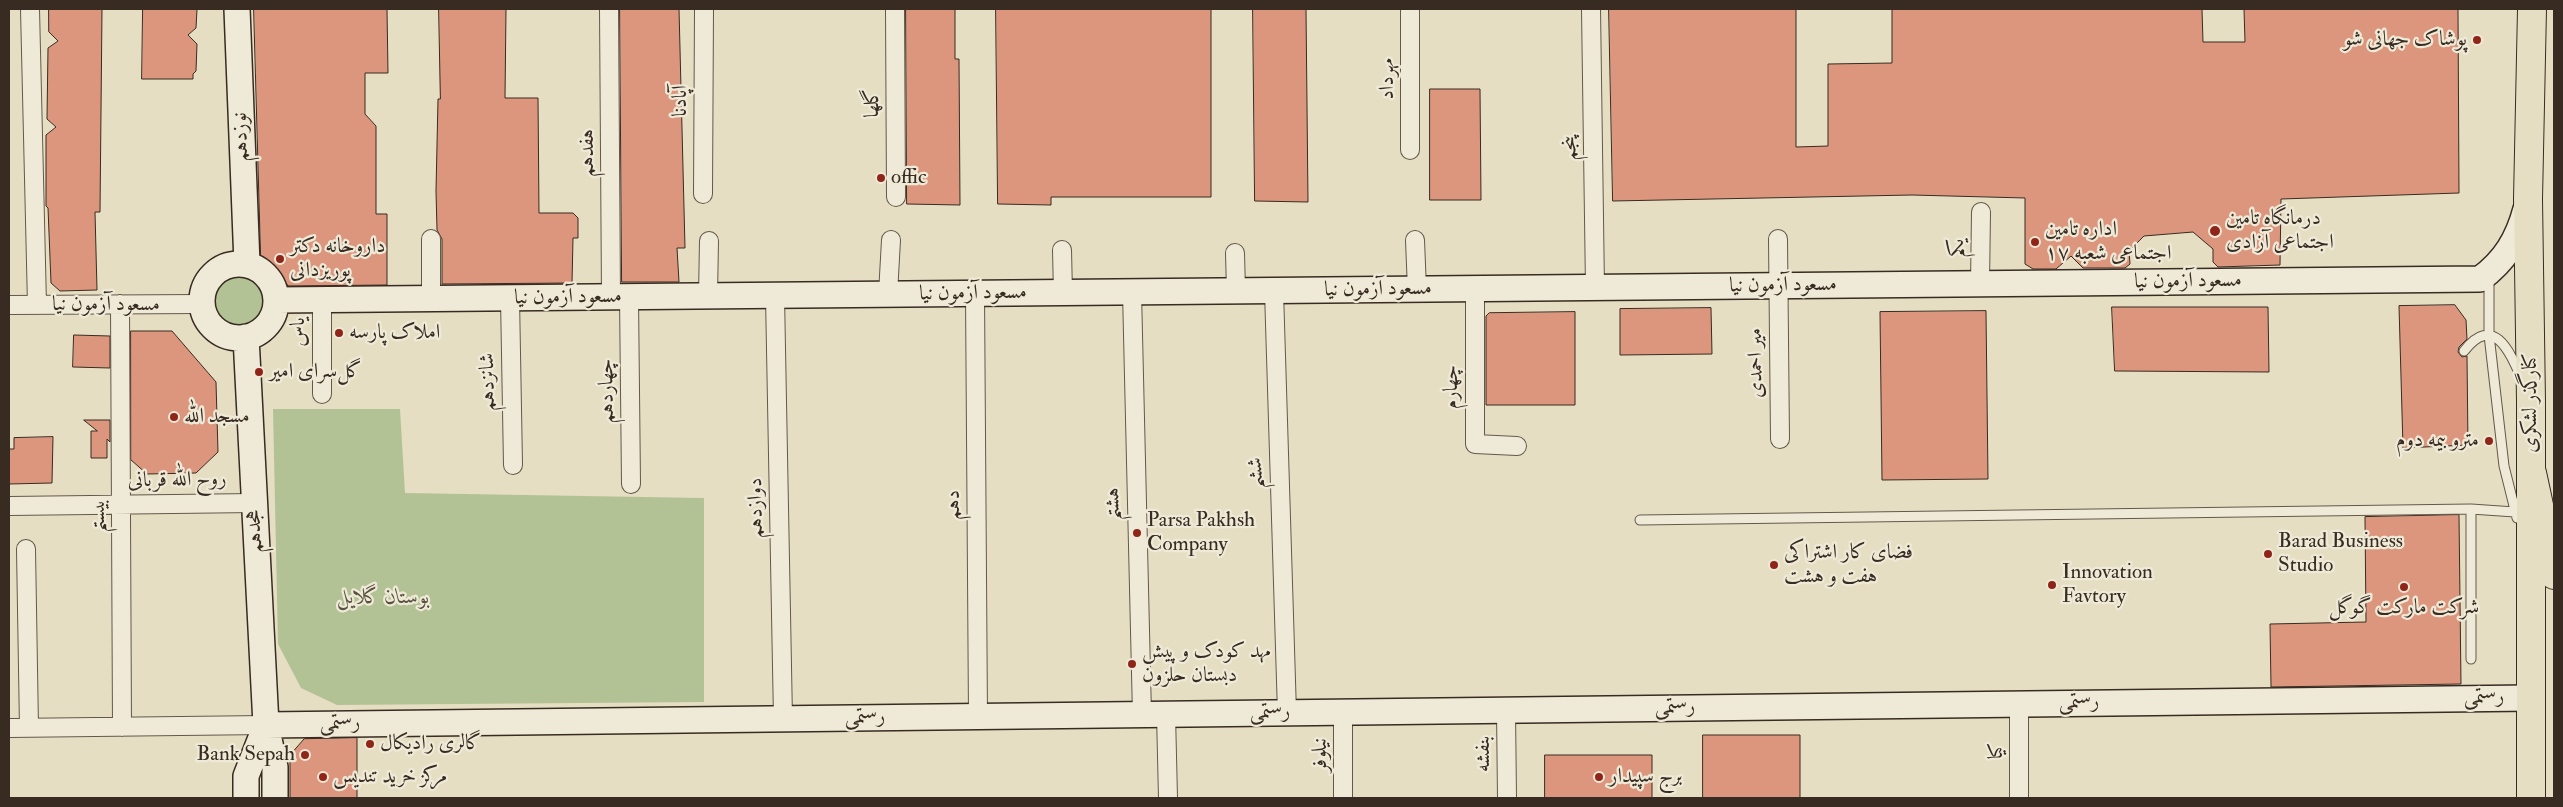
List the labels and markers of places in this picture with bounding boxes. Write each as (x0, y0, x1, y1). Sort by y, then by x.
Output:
place label: پوشاک جهانی شو (2344, 27, 2467, 53)
marker: پوشاک جهانی شو (2471, 34, 2483, 46)
place label: offic (891, 165, 927, 191)
marker: offic (875, 172, 887, 184)
place label: درمانگاه تامین اجتماعی آزادی (2226, 206, 2334, 256)
place label: اداره تامین اجتماعی شعبه ۱۷ (2045, 217, 2172, 267)
marker: درمانگاه تامین اجتماعی آزادی (2208, 224, 2222, 238)
place label: داروخانه دکتر پوریزدانی (290, 234, 385, 284)
marker: اداره تامین اجتماعی شعبه ۱۷ (2029, 236, 2041, 248)
marker: داروخانه دکتر پوریزدانی (274, 253, 286, 265)
place label: املاک پارسه (349, 320, 440, 346)
marker: املاک پارسه (333, 327, 345, 339)
place label: گل‌سرای امیر (269, 359, 362, 385)
marker: گل‌سرای امیر (253, 366, 265, 378)
place label: مسجد الله (184, 404, 250, 430)
marker: مسجد الله (168, 411, 180, 423)
place label: مترو بیمه دوم (2396, 428, 2479, 454)
marker: مترو بیمه دوم (2483, 435, 2495, 447)
place label: Parsa Pakhsh Company (1147, 508, 1255, 558)
marker: Parsa Pakhsh Company (1131, 527, 1143, 539)
place label: Barad Business Studio (2278, 529, 2403, 579)
place label: فضای کار اشتراکی هفت و هشت (1784, 540, 1913, 590)
marker: Barad Business Studio (2262, 548, 2274, 560)
marker: فضای کار اشتراکی هفت و هشت (1768, 559, 1780, 571)
place label: Innovation Favtory (2062, 560, 2153, 610)
marker: Innovation Favtory (2046, 579, 2058, 591)
marker: شرکت مارکت گوگل (2398, 581, 2410, 593)
place label: شرکت مارکت گوگل (2329, 595, 2479, 621)
place label: مهد کودک و پیش دبستان حلزون (1142, 639, 1271, 689)
marker: مهد کودک و پیش دبستان حلزون (1126, 658, 1138, 670)
place label: گالری رادیکال (380, 731, 481, 757)
marker: گالری رادیکال (364, 738, 376, 750)
place label: Bank Sepah (197, 742, 295, 768)
marker: Bank Sepah (299, 749, 311, 761)
place label: مرکز خرید تندیس (333, 764, 447, 790)
place label: برج سپیدار (1609, 764, 1682, 790)
marker: مرکز خرید تندیس (317, 771, 329, 783)
marker: برج سپیدار (1593, 771, 1605, 783)

